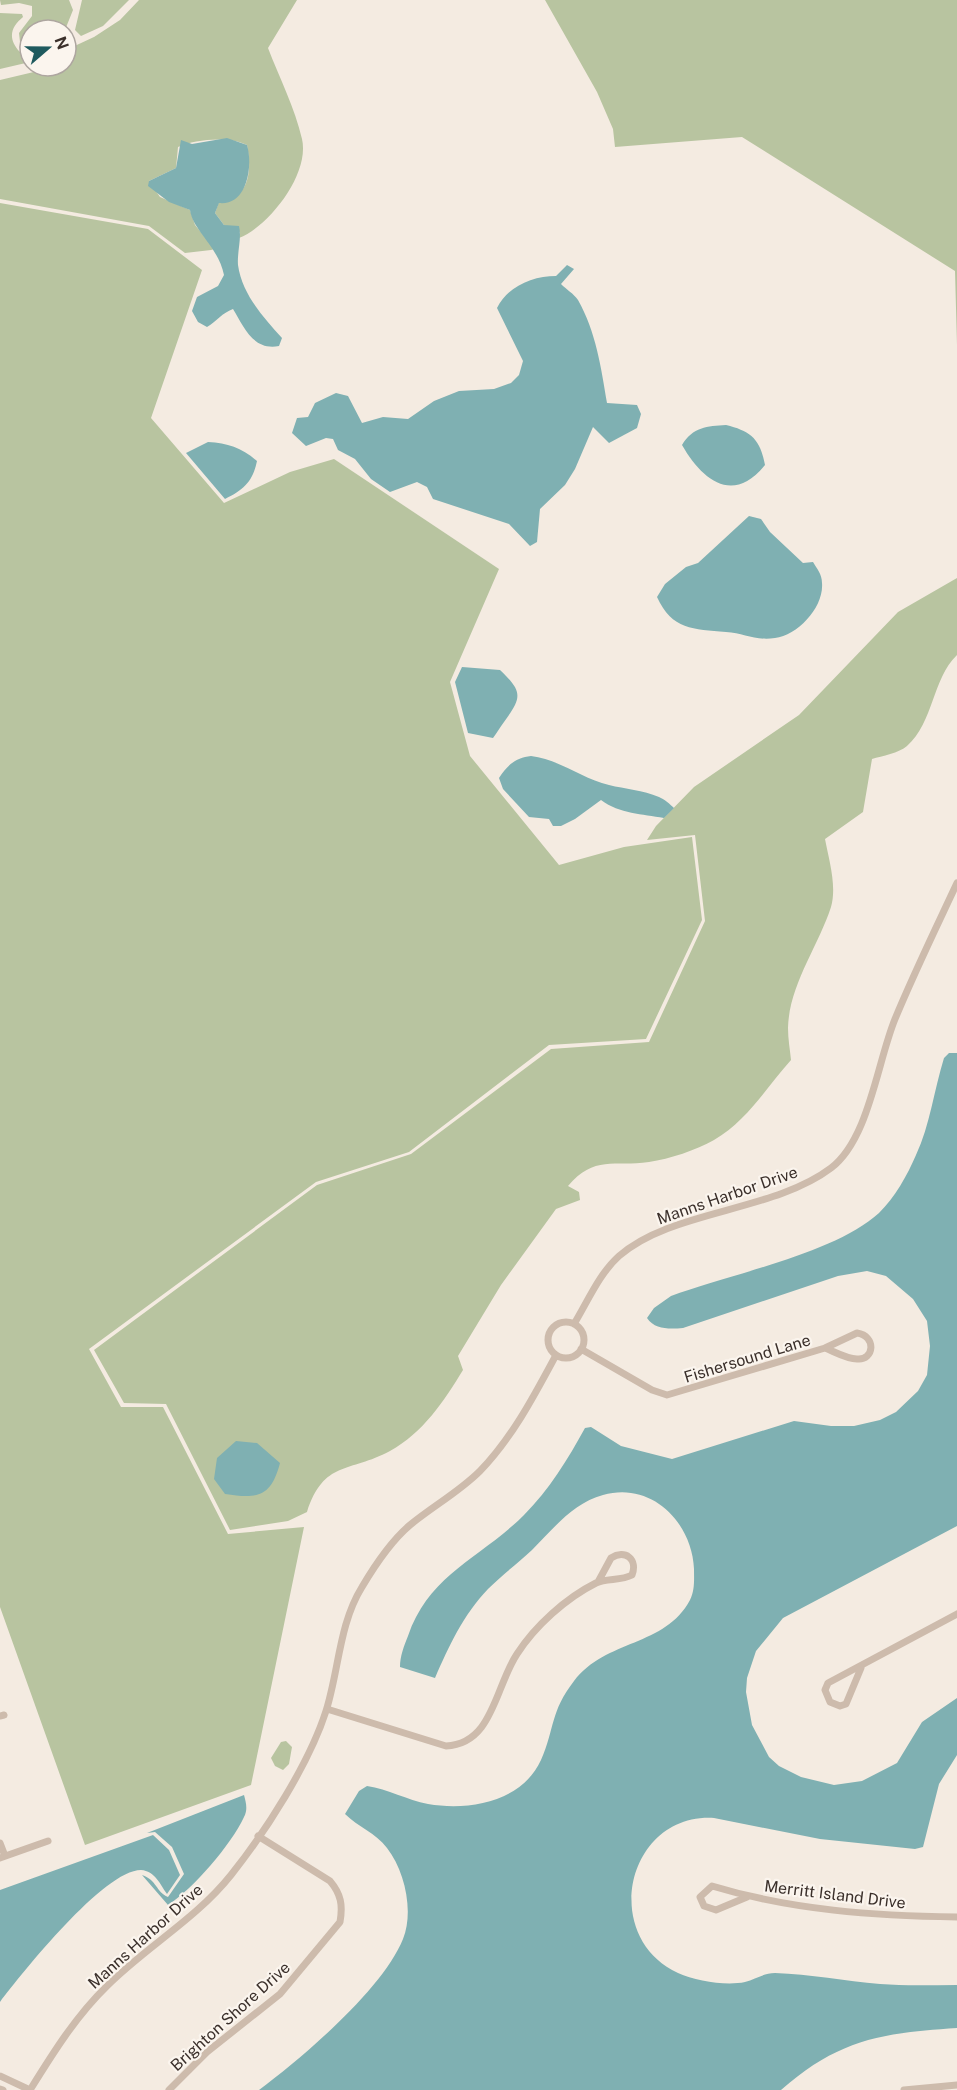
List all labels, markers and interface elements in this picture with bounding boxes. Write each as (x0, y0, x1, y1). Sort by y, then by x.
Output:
north arrow (18, 18, 78, 78)
text: N (51, 34, 73, 52)
street label: Manns Harbor Drive (654, 1162, 800, 1228)
street label: Fishersound Lane (682, 1330, 813, 1387)
street label: Merritt Island Drive (763, 1876, 907, 1913)
street label: Manns Harbor Drive (84, 1880, 207, 1993)
street label: Brighton Shore Drive (167, 1958, 294, 2075)

